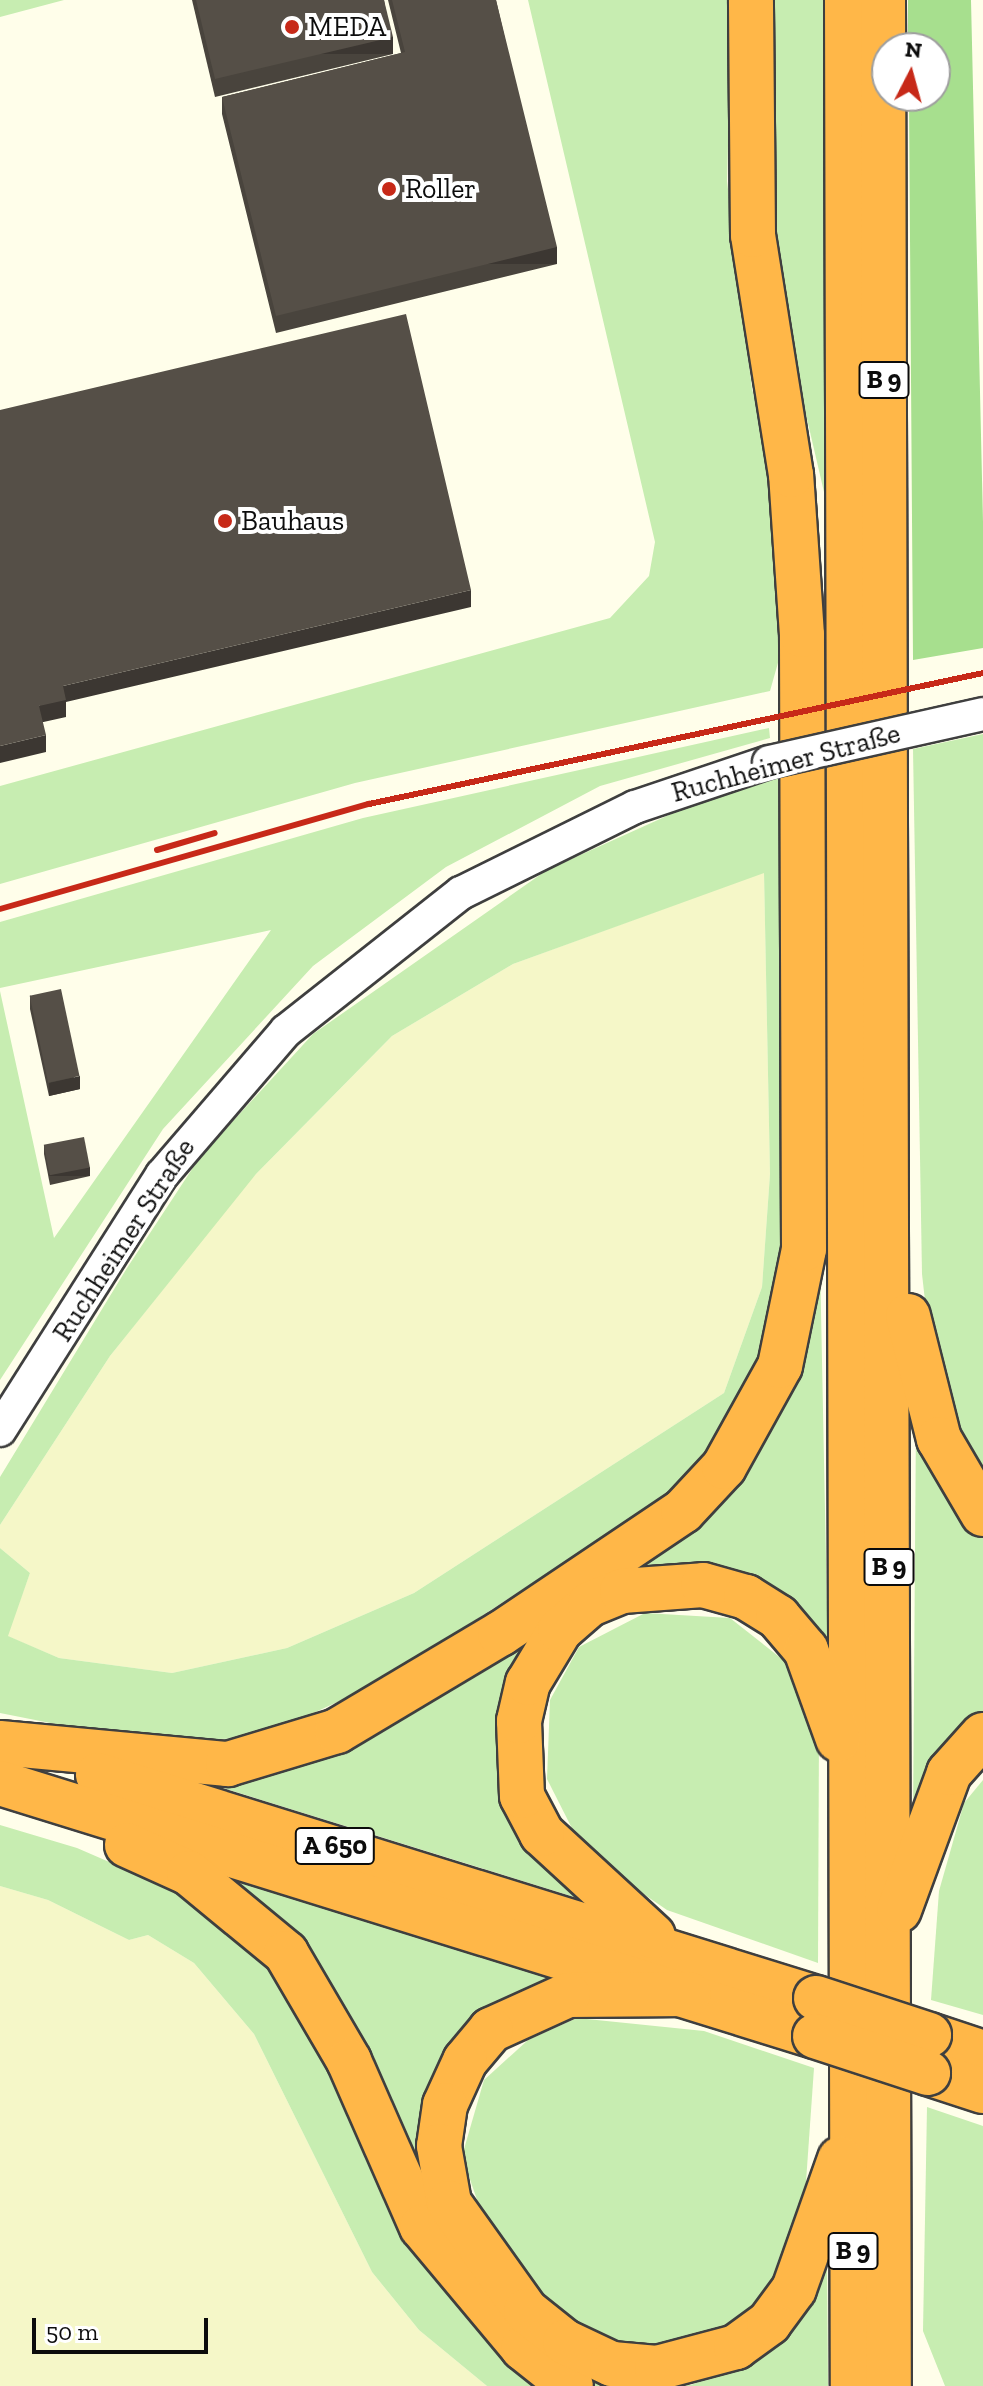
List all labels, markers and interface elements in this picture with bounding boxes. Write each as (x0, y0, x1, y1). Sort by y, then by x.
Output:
place label: MEDA (308, 10, 386, 44)
marker: MEDA (283, 18, 301, 36)
north arrow (871, 32, 951, 112)
text: N (904, 35, 923, 64)
place label: Roller (405, 172, 476, 206)
marker: Roller (380, 180, 398, 198)
road number: B 9 (858, 358, 910, 402)
place label: Bauhaus (241, 504, 344, 538)
marker: Bauhaus (216, 512, 234, 530)
street label: Ruchheimer Straße (668, 716, 904, 810)
street label: Ruchheimer Straße (46, 1132, 202, 1348)
road number: B 9 (863, 1545, 915, 1589)
road number: A 650 (293, 1824, 377, 1868)
road number: B 9 (827, 2229, 879, 2273)
scale bar (36, 2302, 212, 2352)
text: 50 m (46, 2317, 98, 2346)

